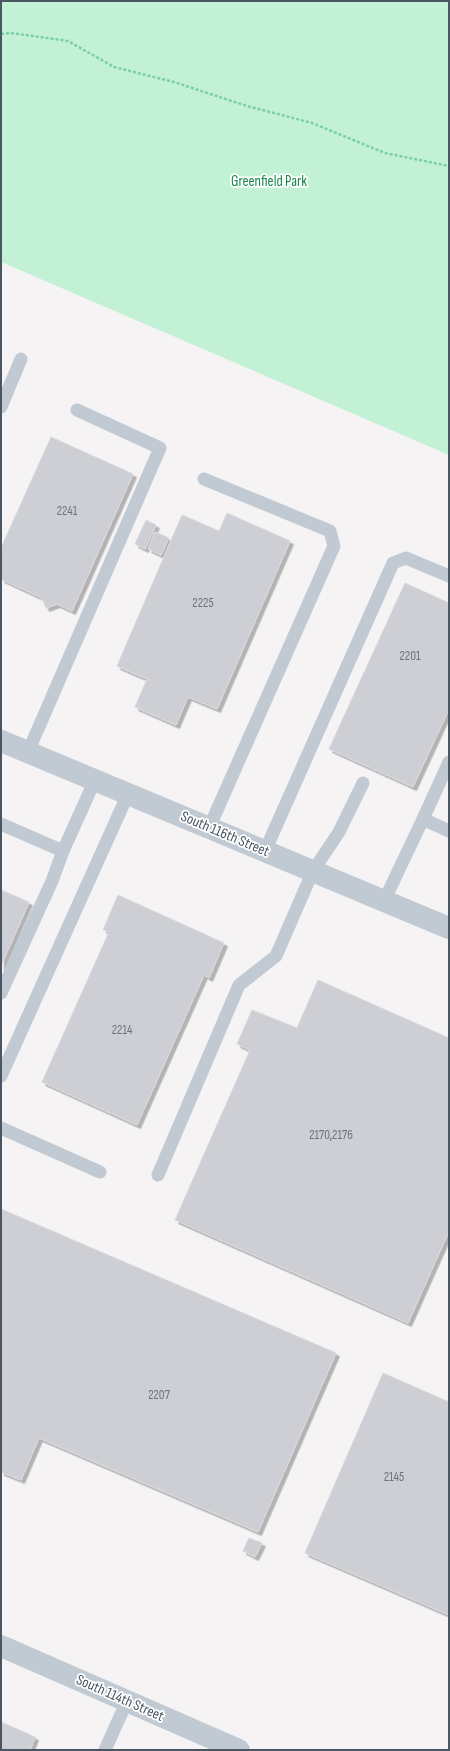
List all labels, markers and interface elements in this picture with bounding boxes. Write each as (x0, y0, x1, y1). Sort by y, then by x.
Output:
park label: Greenfield Park (231, 172, 307, 191)
house number: 2241 (57, 503, 78, 519)
house number: 2225 (192, 595, 214, 611)
house number: 2201 (399, 648, 421, 664)
street label: South 116th Street (178, 807, 273, 861)
house number: 2214 (112, 1022, 133, 1038)
house number: 2170,2176 (309, 1127, 353, 1143)
house number: 2207 (148, 1387, 171, 1403)
house number: 2145 (384, 1469, 404, 1485)
street label: South 114th Street (73, 1670, 167, 1726)

